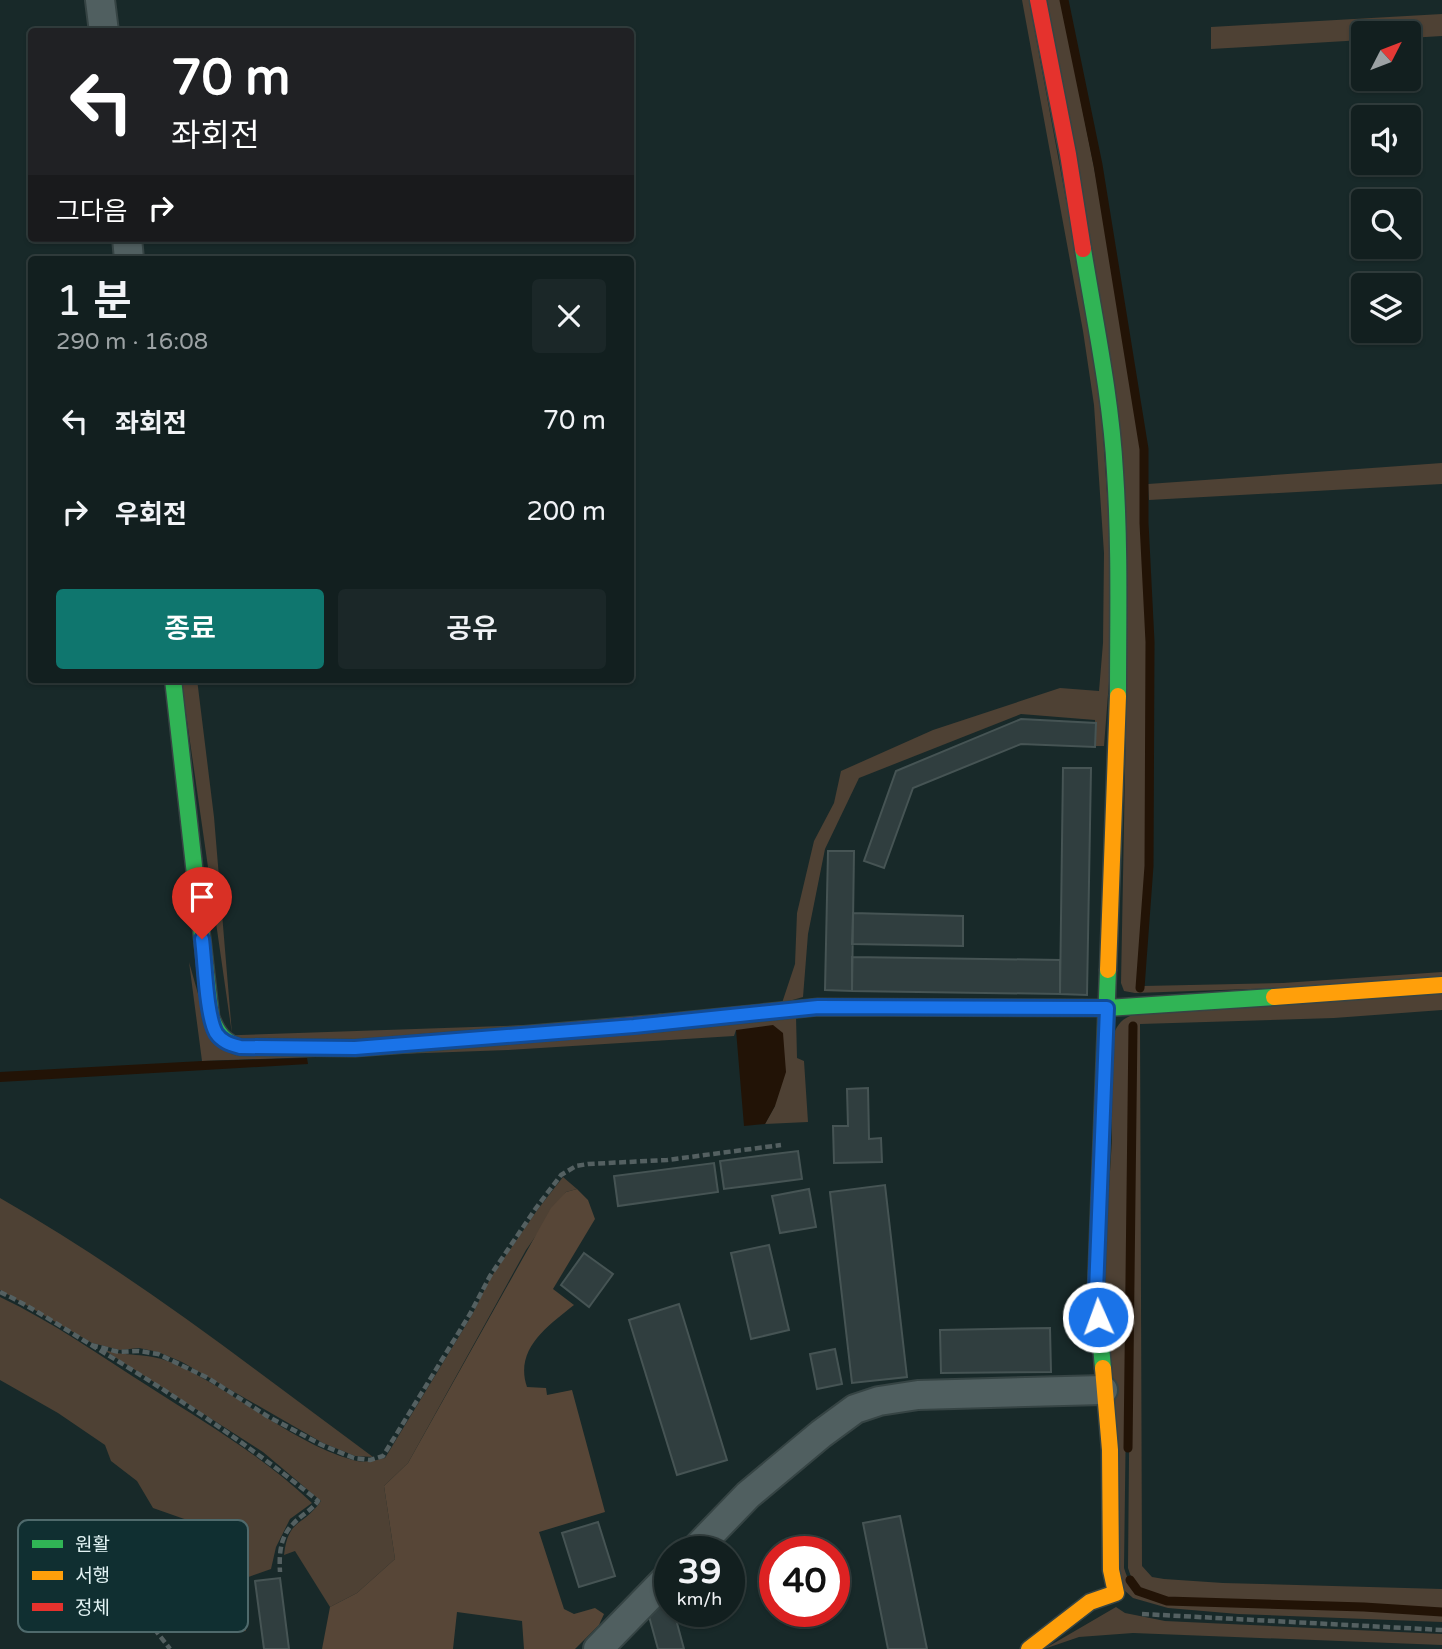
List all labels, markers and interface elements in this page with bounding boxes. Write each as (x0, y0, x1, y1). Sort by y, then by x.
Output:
north arrow (1351, 21, 1421, 91)
map controls (1351, 21, 1421, 343)
text: 70 m (171, 49, 290, 108)
icon: left (56, 56, 147, 147)
button: sound (1351, 105, 1421, 175)
text: 좌회전 (171, 117, 259, 155)
icon: right (142, 189, 180, 227)
button: search (1351, 189, 1421, 259)
text: 그다음 (56, 196, 128, 227)
button: layers (1351, 273, 1421, 343)
text: 1 분 (56, 276, 132, 327)
button: close (532, 279, 606, 353)
text: 290 m · 16:08 (56, 328, 208, 356)
icon: left (56, 402, 94, 440)
text: 70 m (543, 405, 606, 436)
text: 좌회전 (115, 408, 187, 439)
icon: right (56, 493, 94, 531)
text: 200 m (526, 496, 606, 527)
text: 우회전 (115, 499, 187, 530)
button: 종료 (56, 589, 324, 669)
button: 공유 (338, 589, 606, 669)
pin (172, 867, 232, 939)
icon: arrive (183, 878, 221, 916)
position arrow (1061, 1280, 1135, 1354)
legend (18, 1520, 248, 1632)
text: 원활 (75, 1534, 110, 1556)
speed limit sign: 40 (759, 1536, 850, 1627)
text: 39 (678, 1551, 721, 1593)
text: 서행 (75, 1565, 110, 1587)
text: km/h (677, 1588, 722, 1610)
text: 정체 (75, 1597, 110, 1619)

